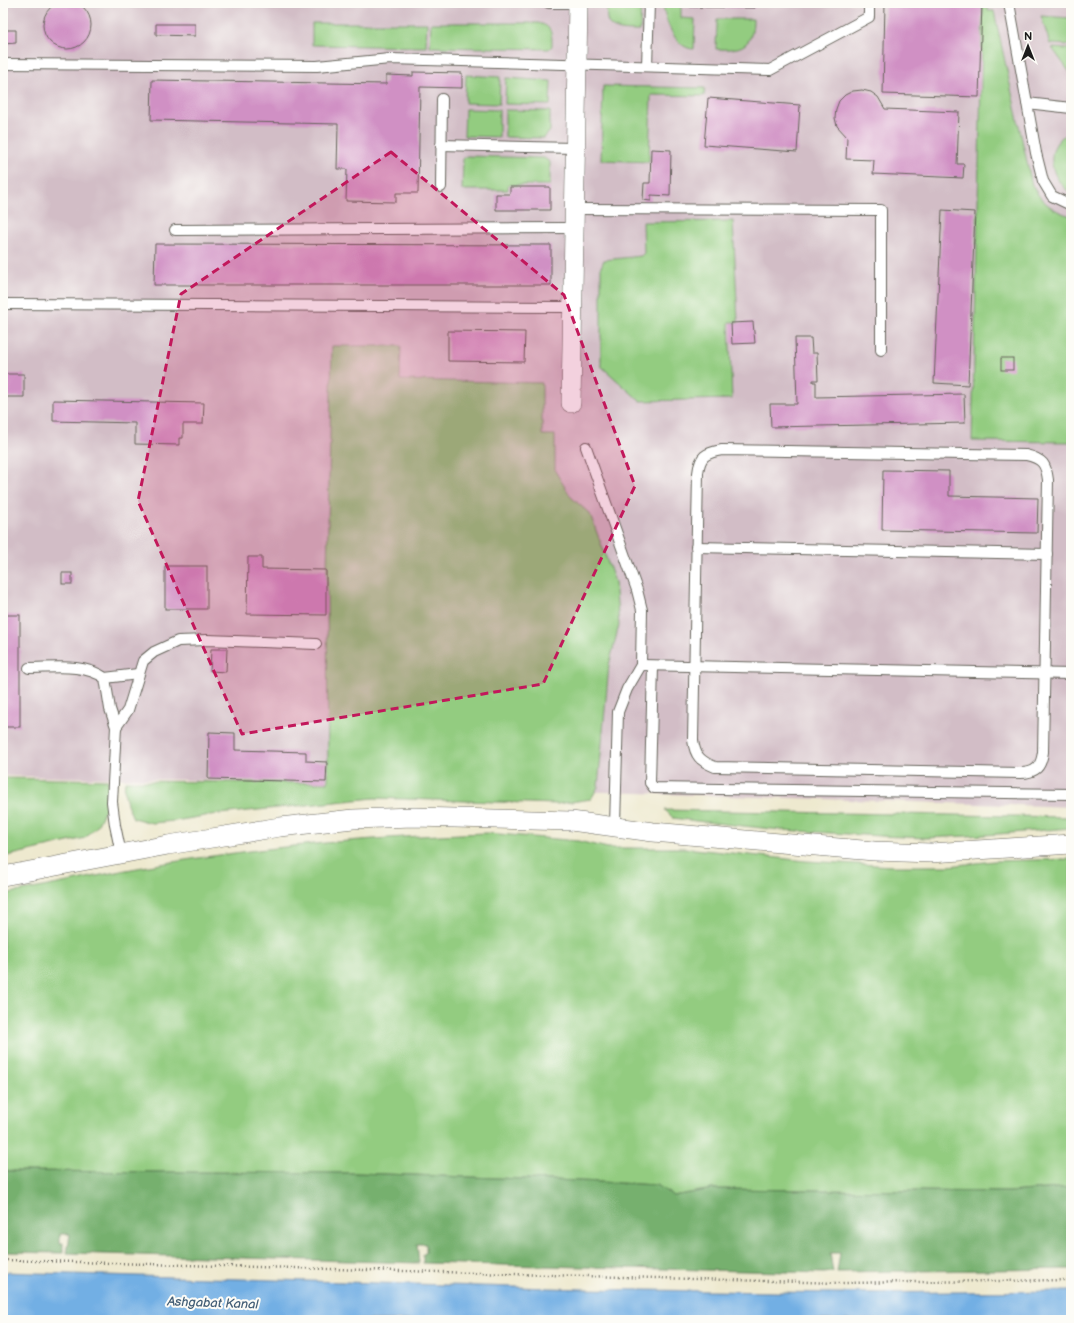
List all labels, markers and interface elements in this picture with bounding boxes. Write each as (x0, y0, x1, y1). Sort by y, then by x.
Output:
north arrow (1008, 26, 1048, 66)
text: N (1024, 30, 1032, 43)
water label: Ashgabat Kanal (166, 1293, 260, 1313)

